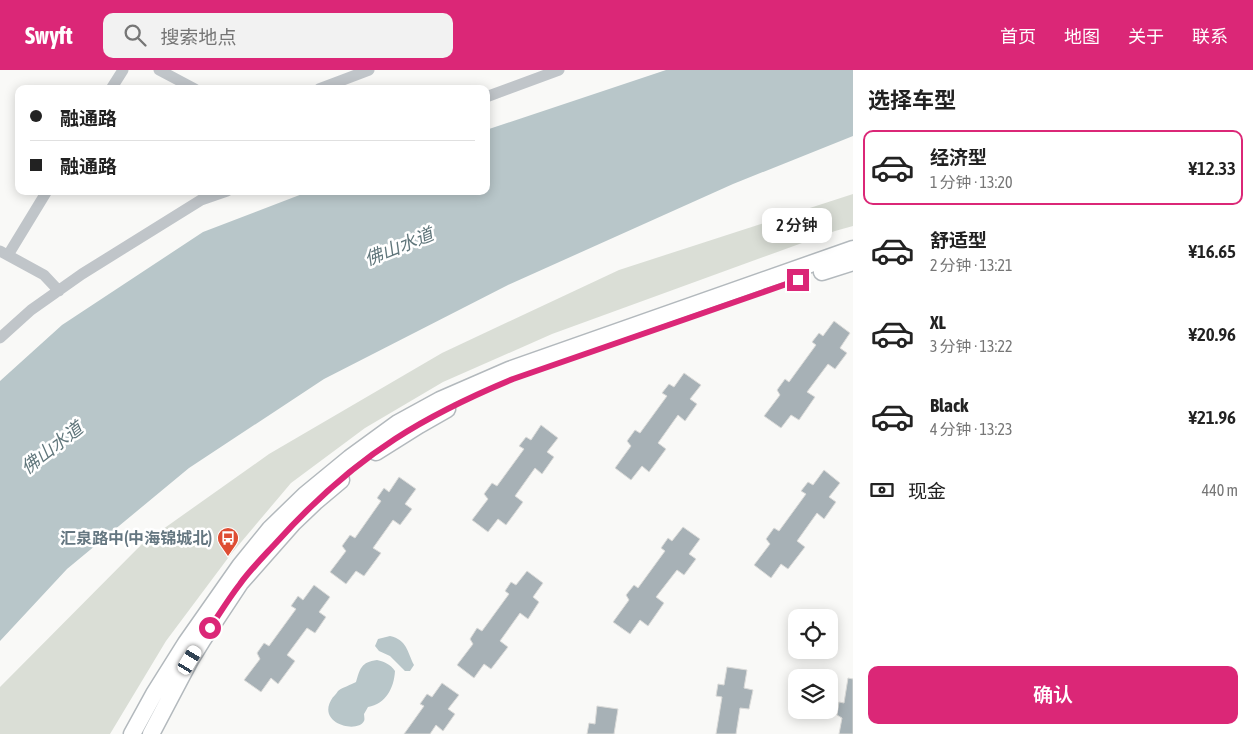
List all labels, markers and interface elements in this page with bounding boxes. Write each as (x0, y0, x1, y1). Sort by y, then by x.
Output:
search box (103, 13, 453, 58)
icon: search (121, 21, 149, 49)
text: Swyft (25, 22, 73, 49)
text: 搜索地点 (161, 26, 237, 48)
text: 首页 (1000, 26, 1036, 47)
text: 地图 (1064, 26, 1100, 47)
text: 关于 (1128, 26, 1164, 47)
text: 联系 (1192, 26, 1228, 47)
text: 选择车型 (868, 87, 956, 113)
text: 融通路 (60, 107, 117, 129)
icon: car (870, 145, 915, 190)
text: 经济型 (930, 146, 987, 168)
text: 融通路 (60, 155, 117, 177)
text: ¥12.33 (1188, 157, 1236, 179)
text: 1 分钟 · 13:20 (930, 173, 1012, 191)
callout: 2 分钟 (763, 208, 833, 242)
text: 2 分钟 (776, 216, 818, 234)
water label: 佛山水道 (362, 222, 439, 270)
icon: car (870, 228, 915, 273)
text: 舒适型 (930, 229, 987, 251)
text: ¥16.65 (1188, 240, 1236, 262)
text: 2 分钟 · 13:21 (930, 256, 1012, 274)
route end (787, 269, 809, 291)
icon: car (870, 311, 915, 356)
text: XL (930, 311, 946, 333)
text: ¥20.96 (1188, 323, 1236, 345)
text: 3 分钟 · 13:22 (930, 337, 1012, 355)
icon: car (870, 394, 915, 439)
text: Black (930, 394, 968, 416)
text: ¥21.96 (1188, 406, 1236, 428)
water label: 佛山水道 (17, 415, 89, 478)
text: 4 分钟 · 13:23 (930, 420, 1012, 438)
icon: cash (868, 476, 896, 504)
text: 现金 (908, 480, 946, 502)
text: 440 m (1202, 481, 1238, 499)
bus stop icon: 汇泉路中(中海锦城北) (216, 526, 240, 557)
place label: 汇泉路中(中海锦城北) (60, 529, 212, 547)
map controls (788, 609, 838, 719)
button: locate (788, 609, 838, 659)
route start (199, 617, 221, 639)
car (175, 643, 204, 677)
button: 确认 (868, 666, 1238, 724)
button: layers (788, 669, 838, 719)

